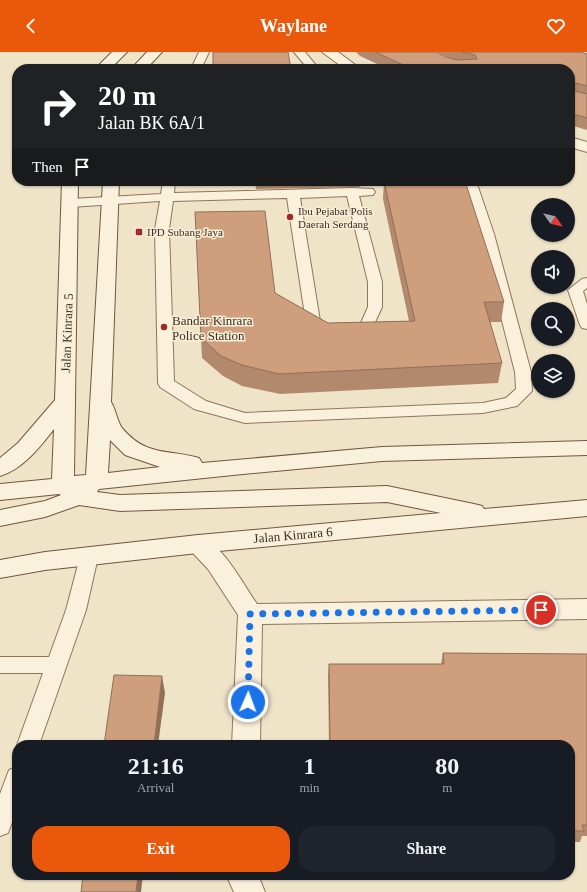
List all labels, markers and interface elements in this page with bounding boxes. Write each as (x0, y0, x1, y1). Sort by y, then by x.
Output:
icon: back (20, 15, 42, 37)
icon: heart (545, 15, 567, 37)
text: Waylane (260, 16, 327, 36)
icon: right (32, 80, 84, 132)
text: 20 m (98, 80, 156, 111)
text: Jalan BK 6A/1 (98, 113, 205, 133)
icon: arrive (71, 156, 93, 178)
text: Then (32, 159, 63, 175)
north arrow (531, 198, 575, 242)
map controls (531, 198, 575, 398)
place label: Ibu Pejabat Polis Daerah Serdang (298, 205, 373, 230)
marker: Ibu Pejabat Polis Daerah Serdang (285, 212, 295, 222)
place label: IPD Subang Jaya (147, 226, 223, 238)
marker: IPD Subang Jaya (134, 227, 144, 237)
button: sound (531, 250, 575, 294)
street label: Jalan Kinrara 5 (58, 293, 76, 373)
button: search (531, 302, 575, 346)
place label: Bandar Kinrara Police Station (172, 313, 253, 343)
marker: Bandar Kinrara Police Station (159, 322, 169, 332)
button: layers (531, 354, 575, 398)
street label: Jalan Kinrara 6 (253, 524, 334, 546)
pin (524, 593, 558, 627)
icon: arrive (530, 599, 552, 621)
position arrow (227, 681, 269, 723)
text: 21:16 (128, 753, 184, 779)
text: 1 (303, 753, 315, 779)
text: 80 (435, 753, 459, 779)
text: Arrival (137, 780, 174, 795)
text: min (299, 780, 320, 795)
text: m (442, 780, 452, 795)
button: Exit (32, 826, 290, 872)
button: Share (298, 826, 555, 872)

